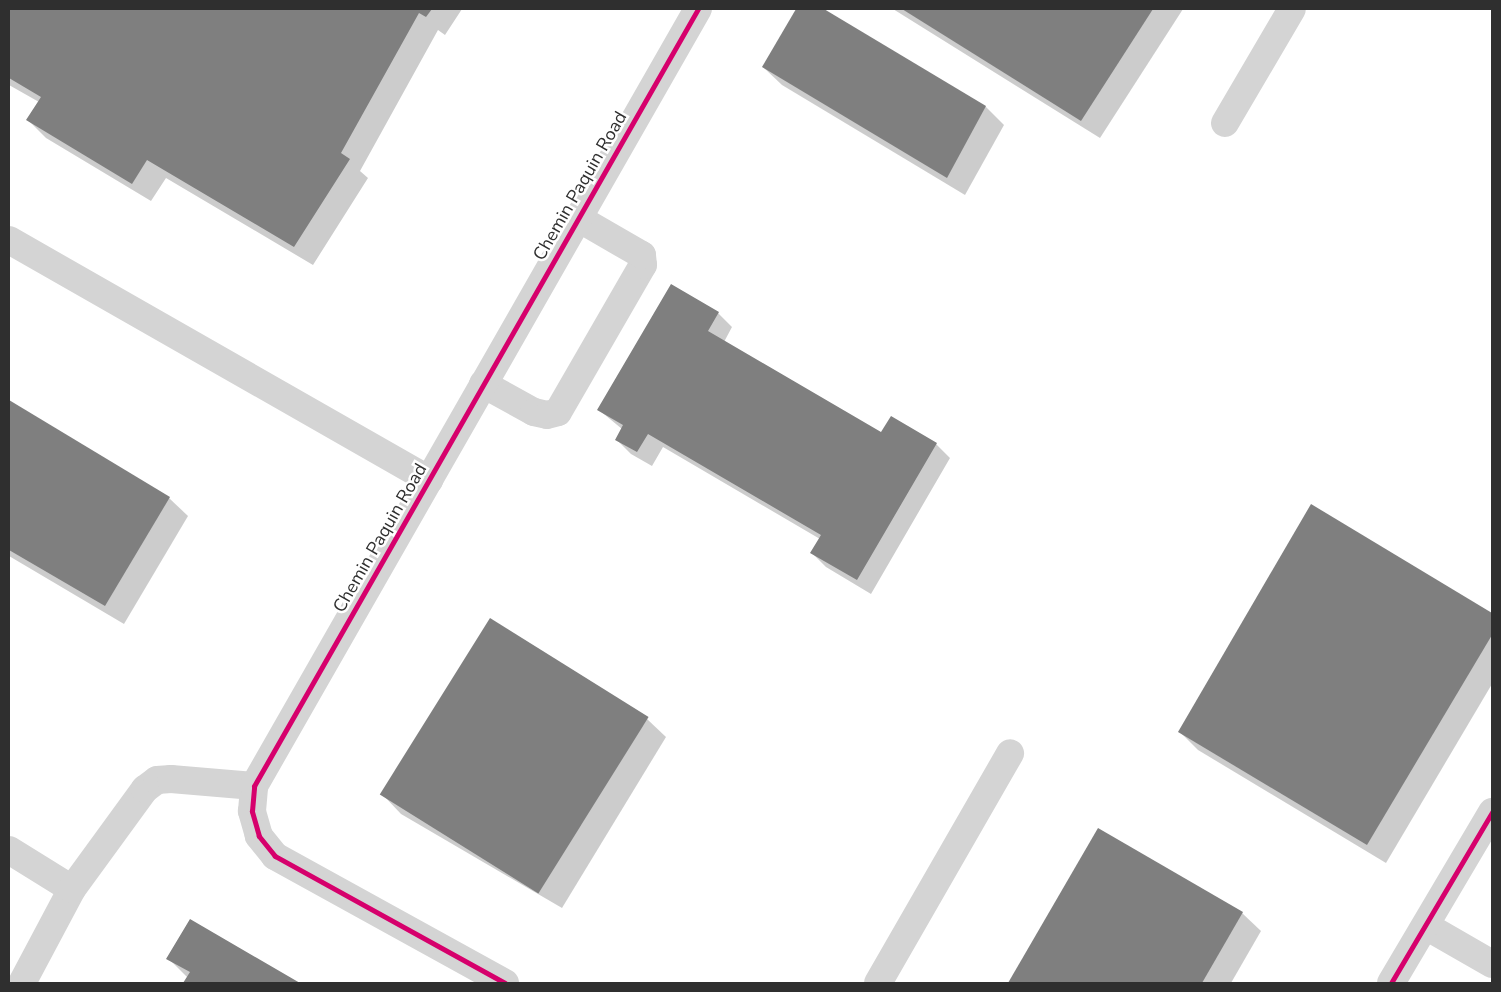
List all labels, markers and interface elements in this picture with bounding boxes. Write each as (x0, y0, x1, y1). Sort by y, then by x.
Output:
street label: Chemin Paquin Road (529, 108, 631, 264)
street label: Chemin Paquin Road (329, 460, 431, 616)

